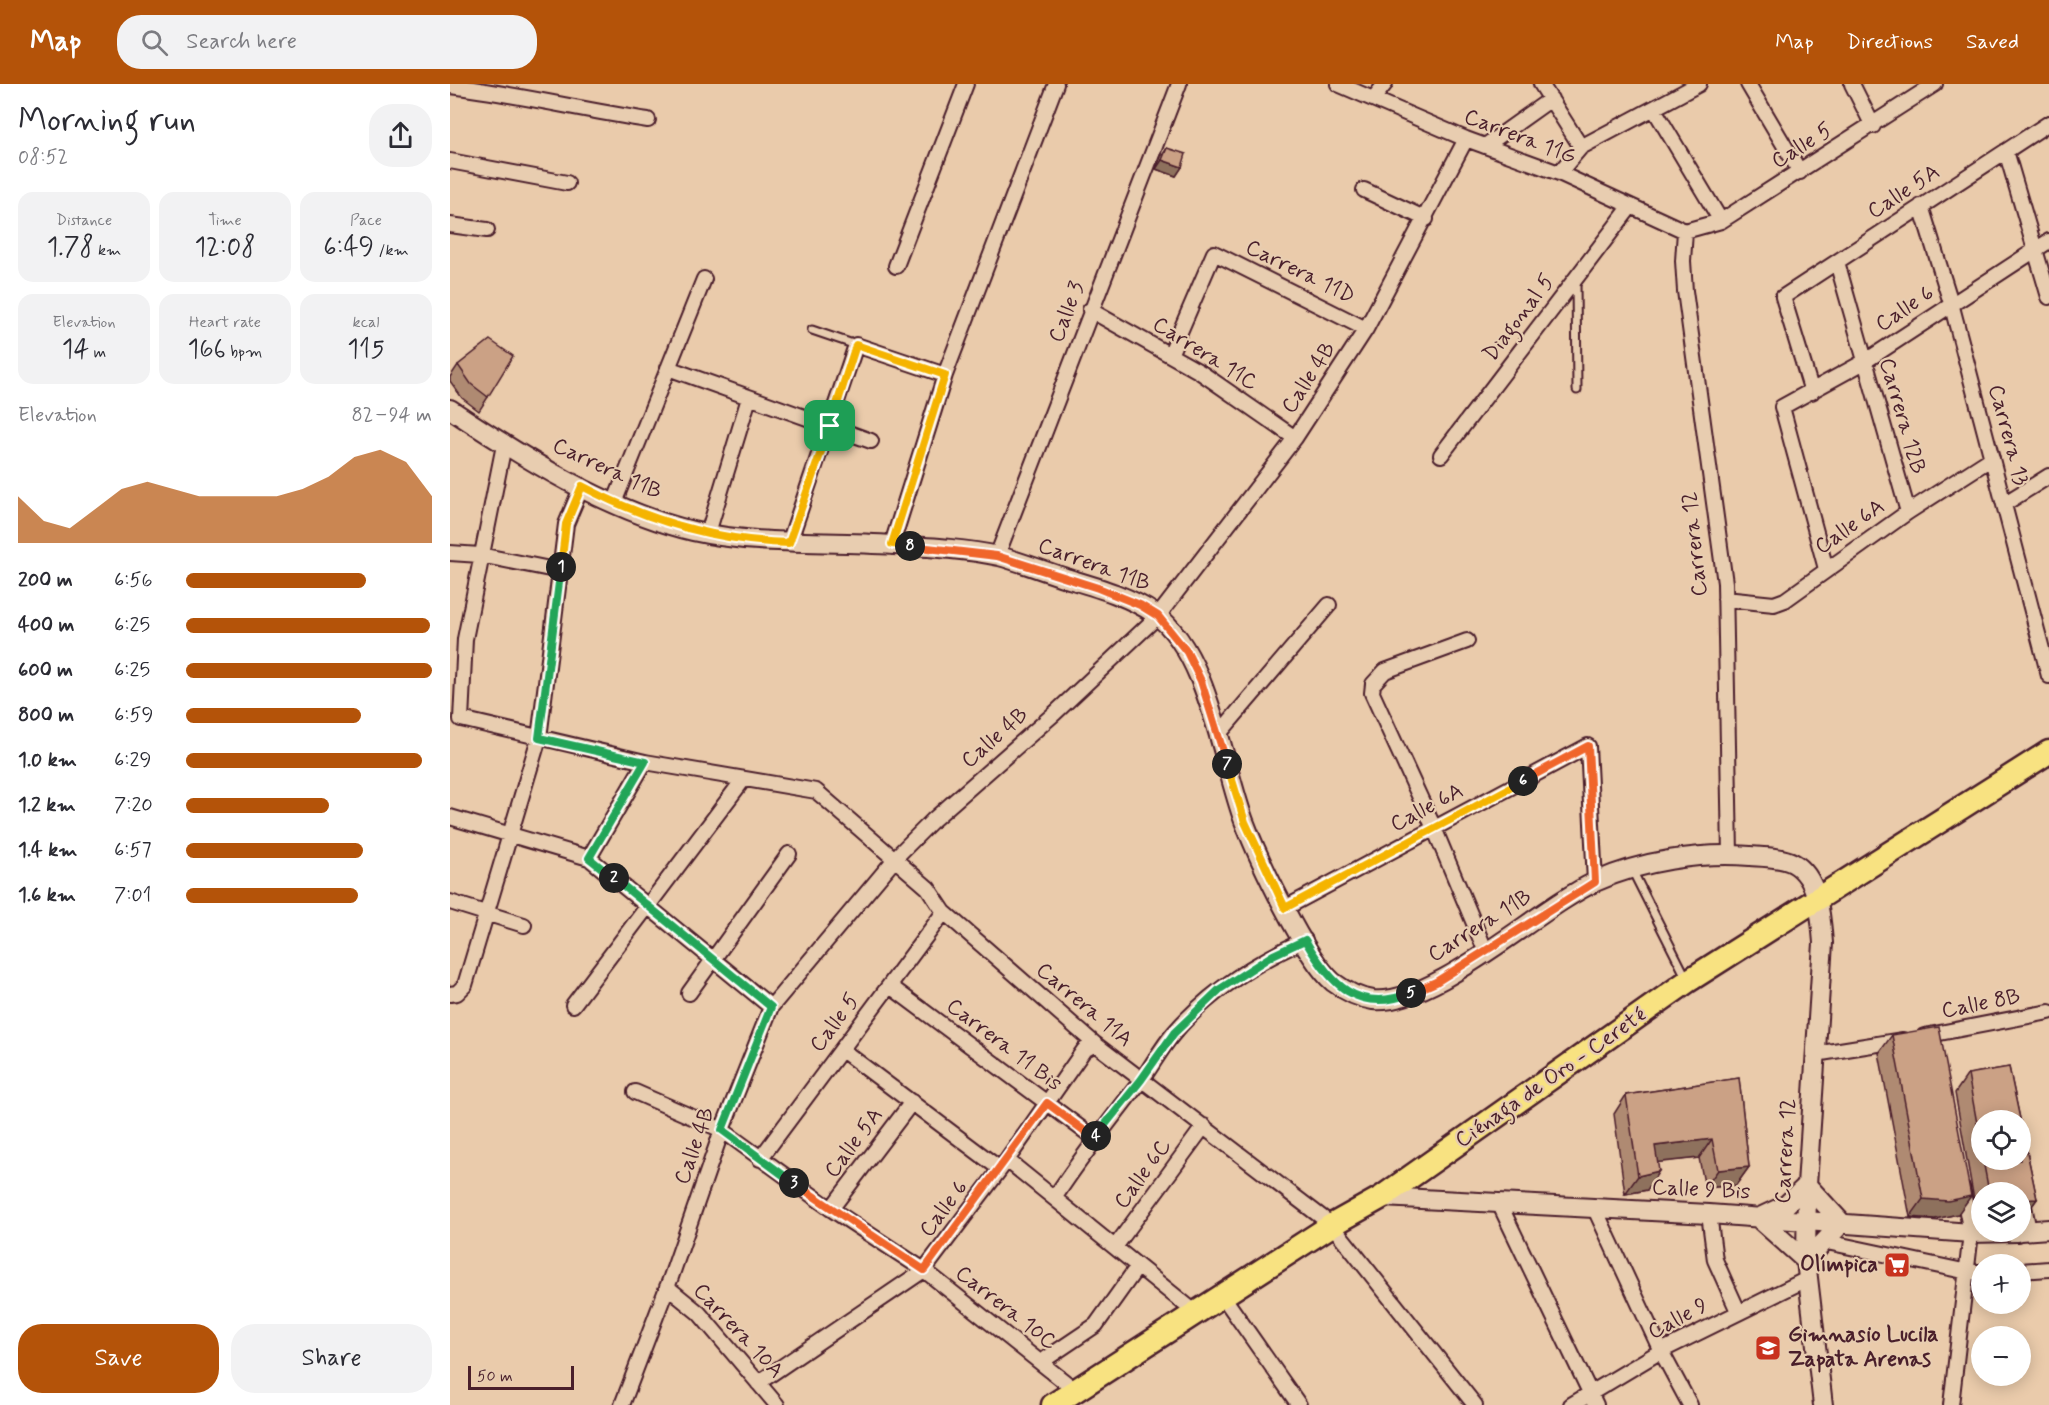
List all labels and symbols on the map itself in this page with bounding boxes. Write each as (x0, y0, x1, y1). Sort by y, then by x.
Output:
street label: Carrera 11G (1460, 103, 1580, 171)
street label: Calle 5 (1766, 117, 1838, 175)
street label: Calle 5A (1862, 158, 1946, 226)
street label: Carrera 11D (1241, 233, 1359, 311)
street label: Diagonal 5 (1477, 269, 1563, 369)
street label: Calle 3 (1043, 277, 1091, 347)
street label: Calle 6 (1870, 279, 1940, 339)
street label: Carrera 11C (1147, 311, 1263, 398)
street label: Calle 4B (1275, 337, 1343, 419)
street label: Carrera 12B (1872, 355, 1932, 477)
street label: Carrera 13 (1981, 382, 2035, 488)
pin (804, 400, 855, 451)
street label: Carrera 11B (548, 432, 666, 506)
street label: Carrera 12 (1676, 490, 1714, 598)
street label: Calle 6A (1810, 493, 1890, 561)
pin: 8 (895, 531, 925, 561)
street label: Carrera 11B (1034, 532, 1154, 598)
pin: 1 (546, 552, 576, 582)
street label: Calle 4B (956, 701, 1034, 775)
pin: 7 (1212, 749, 1242, 779)
pin: 6 (1508, 766, 1538, 796)
street label: Calle 6A (1386, 777, 1468, 839)
pin: 2 (599, 863, 629, 893)
street label: Carrera 11B (1423, 883, 1537, 969)
street label: Carrera 11A (1030, 956, 1138, 1054)
pin: 5 (1396, 978, 1426, 1008)
street label: Calle 8B (1939, 983, 2023, 1025)
street label: Calle 5 (804, 988, 866, 1058)
street label: Carrera 11 Bis (940, 992, 1068, 1098)
street label: Ciénaga de Oro - Cereté (1450, 1001, 1654, 1157)
street label: Carrera 12 (1769, 1098, 1803, 1204)
street label: Calle 5A (818, 1102, 890, 1184)
street label: Calle 4B (668, 1104, 722, 1188)
pin: 4 (1081, 1121, 1111, 1151)
street label: Calle 6C (1108, 1133, 1178, 1215)
pin: 3 (779, 1168, 809, 1198)
street label: Calle 9 Bis (1651, 1173, 1751, 1207)
street label: Calle 6 (913, 1175, 975, 1243)
supermarket icon: Olímpica (1882, 1250, 1912, 1280)
place label: Olímpica (1800, 1251, 1878, 1279)
street label: Carrera 10C (949, 1259, 1063, 1357)
street label: Carrera 10A (687, 1277, 789, 1385)
street label: Calle 9 (1643, 1292, 1713, 1346)
place label: Gimnasio Lucila Zapata Arenas (1788, 1321, 1939, 1374)
school or university icon: Gimnasio Lucila Zapata Arenas (1753, 1333, 1783, 1363)
scale bar (468, 1363, 574, 1390)

